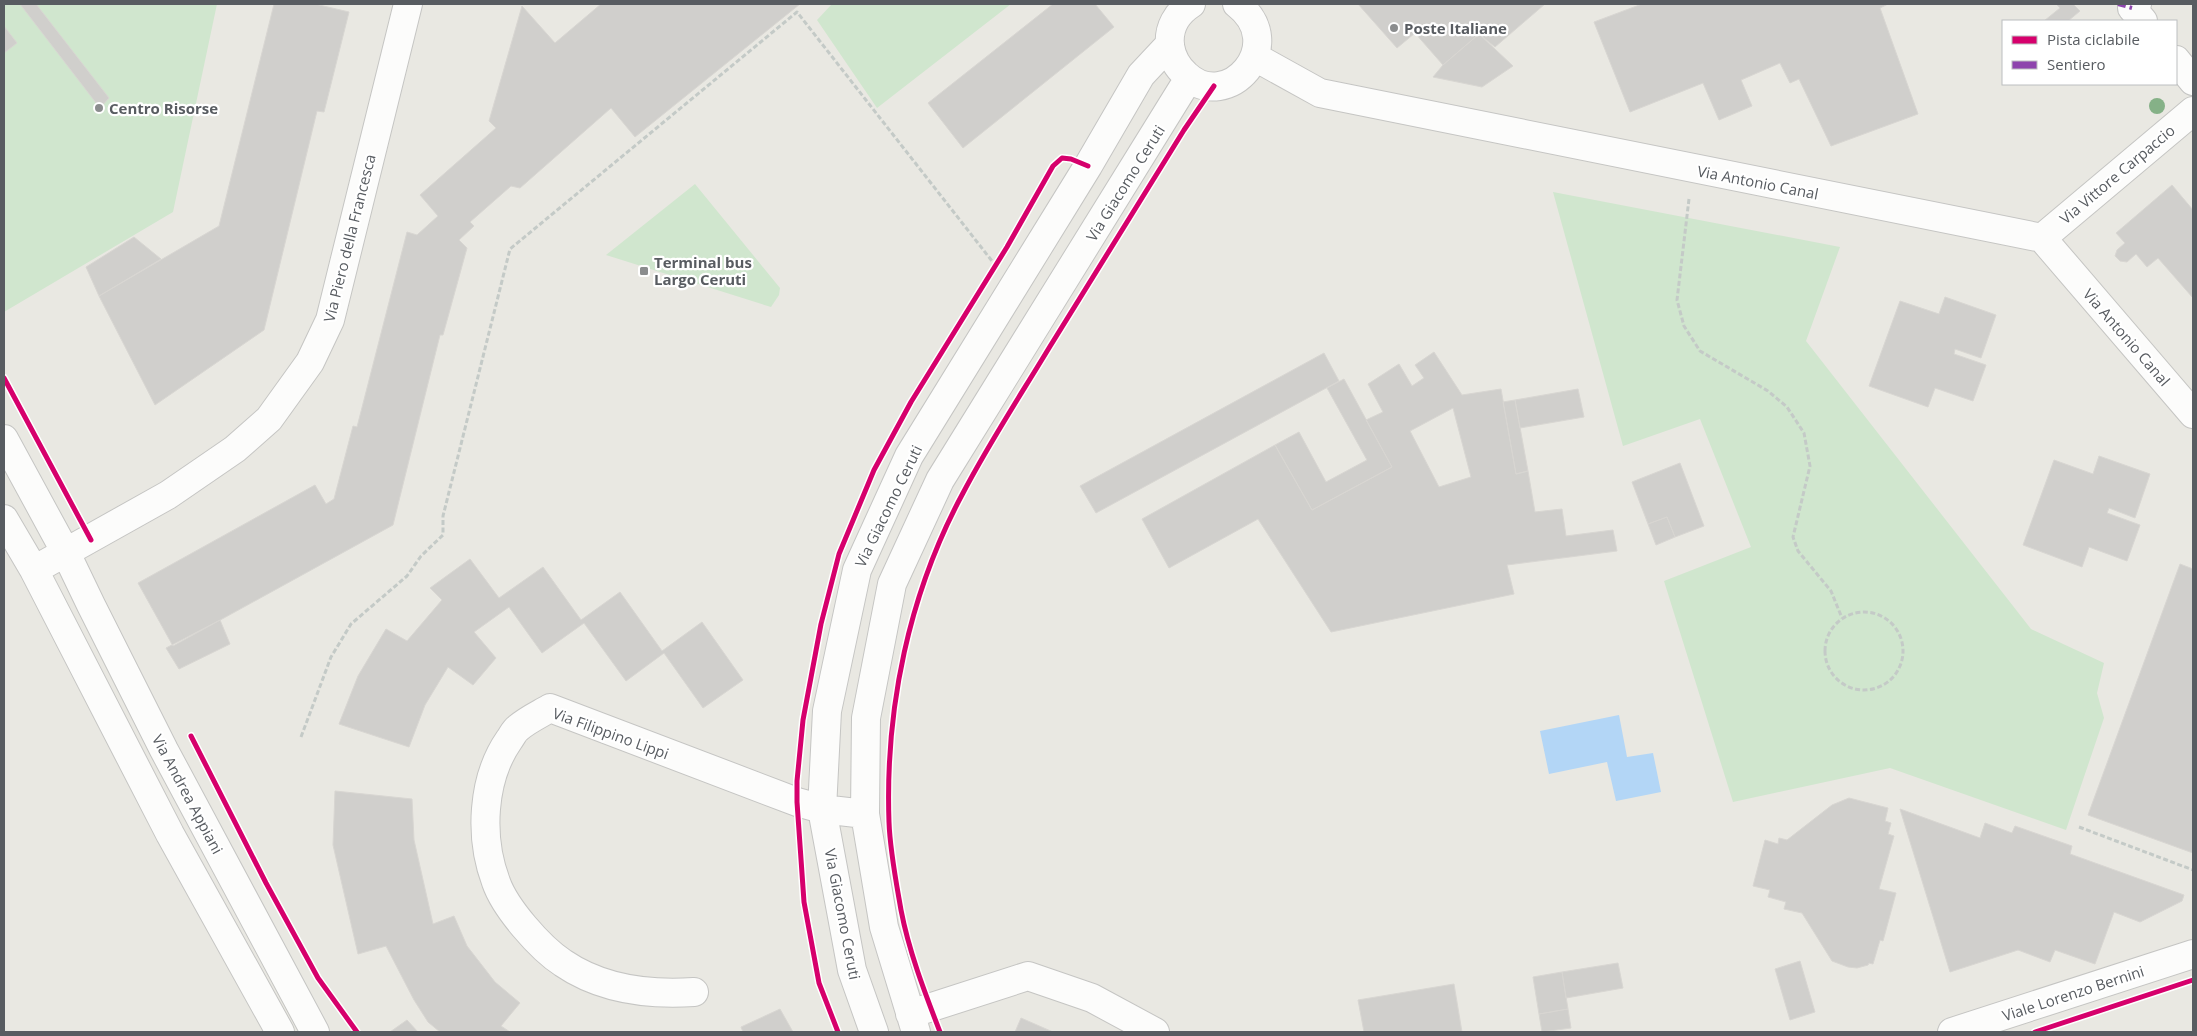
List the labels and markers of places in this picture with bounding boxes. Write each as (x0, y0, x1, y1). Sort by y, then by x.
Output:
place label: Poste Italiane (1404, 18, 1507, 38)
marker: Poste Italiane (1388, 22, 1400, 34)
place label: Centro Risorse (109, 98, 218, 118)
marker: Centro Risorse (93, 102, 105, 114)
place label: Terminal bus Largo Ceruti (654, 252, 752, 289)
marker: Terminal bus Largo Ceruti (638, 265, 650, 277)

